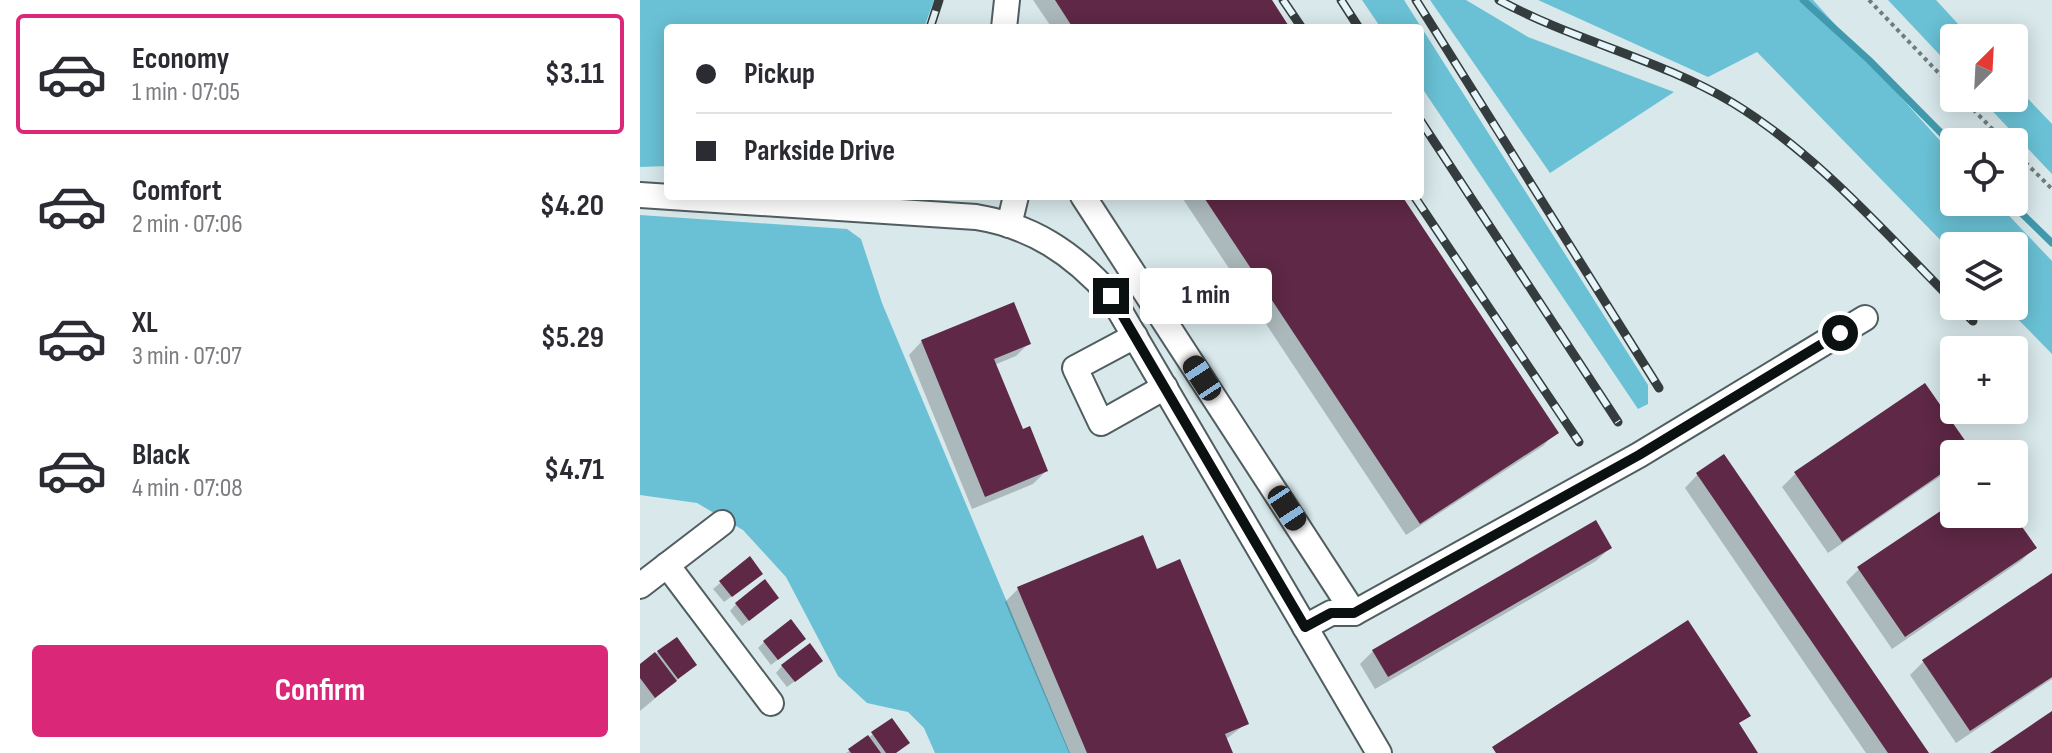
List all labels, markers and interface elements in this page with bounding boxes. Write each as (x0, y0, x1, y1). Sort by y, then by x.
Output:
north arrow (1940, 24, 2028, 112)
map controls (1940, 24, 2028, 528)
icon: car (36, 38, 108, 110)
text: Economy (132, 41, 229, 77)
text: $3.11 (545, 56, 604, 92)
text: Pickup (744, 56, 815, 92)
text: 1 min · 07:05 (132, 77, 240, 108)
button: locate (1940, 128, 2028, 216)
text: Parkside Drive (744, 133, 895, 169)
icon: car (36, 170, 108, 242)
text: Comfort (132, 173, 222, 209)
text: $4.20 (540, 188, 604, 224)
text: 2 min · 07:06 (132, 209, 243, 240)
button: layers (1940, 232, 2028, 320)
callout: 1 min (1139, 268, 1271, 324)
route end (1093, 278, 1129, 314)
text: 1 min (1182, 280, 1230, 311)
icon: car (36, 302, 108, 374)
text: XL (132, 305, 158, 341)
route start (1822, 315, 1858, 351)
text: $5.29 (541, 320, 604, 356)
button: + (1940, 336, 2028, 424)
text: 3 min · 07:07 (132, 341, 242, 372)
car (1179, 351, 1225, 405)
icon: car (36, 434, 108, 506)
text: Black (132, 437, 190, 473)
button: − (1940, 440, 2028, 528)
text: $4.71 (544, 452, 604, 488)
text: 4 min · 07:08 (132, 473, 243, 504)
car (1264, 481, 1310, 535)
button: Confirm (32, 645, 608, 737)

